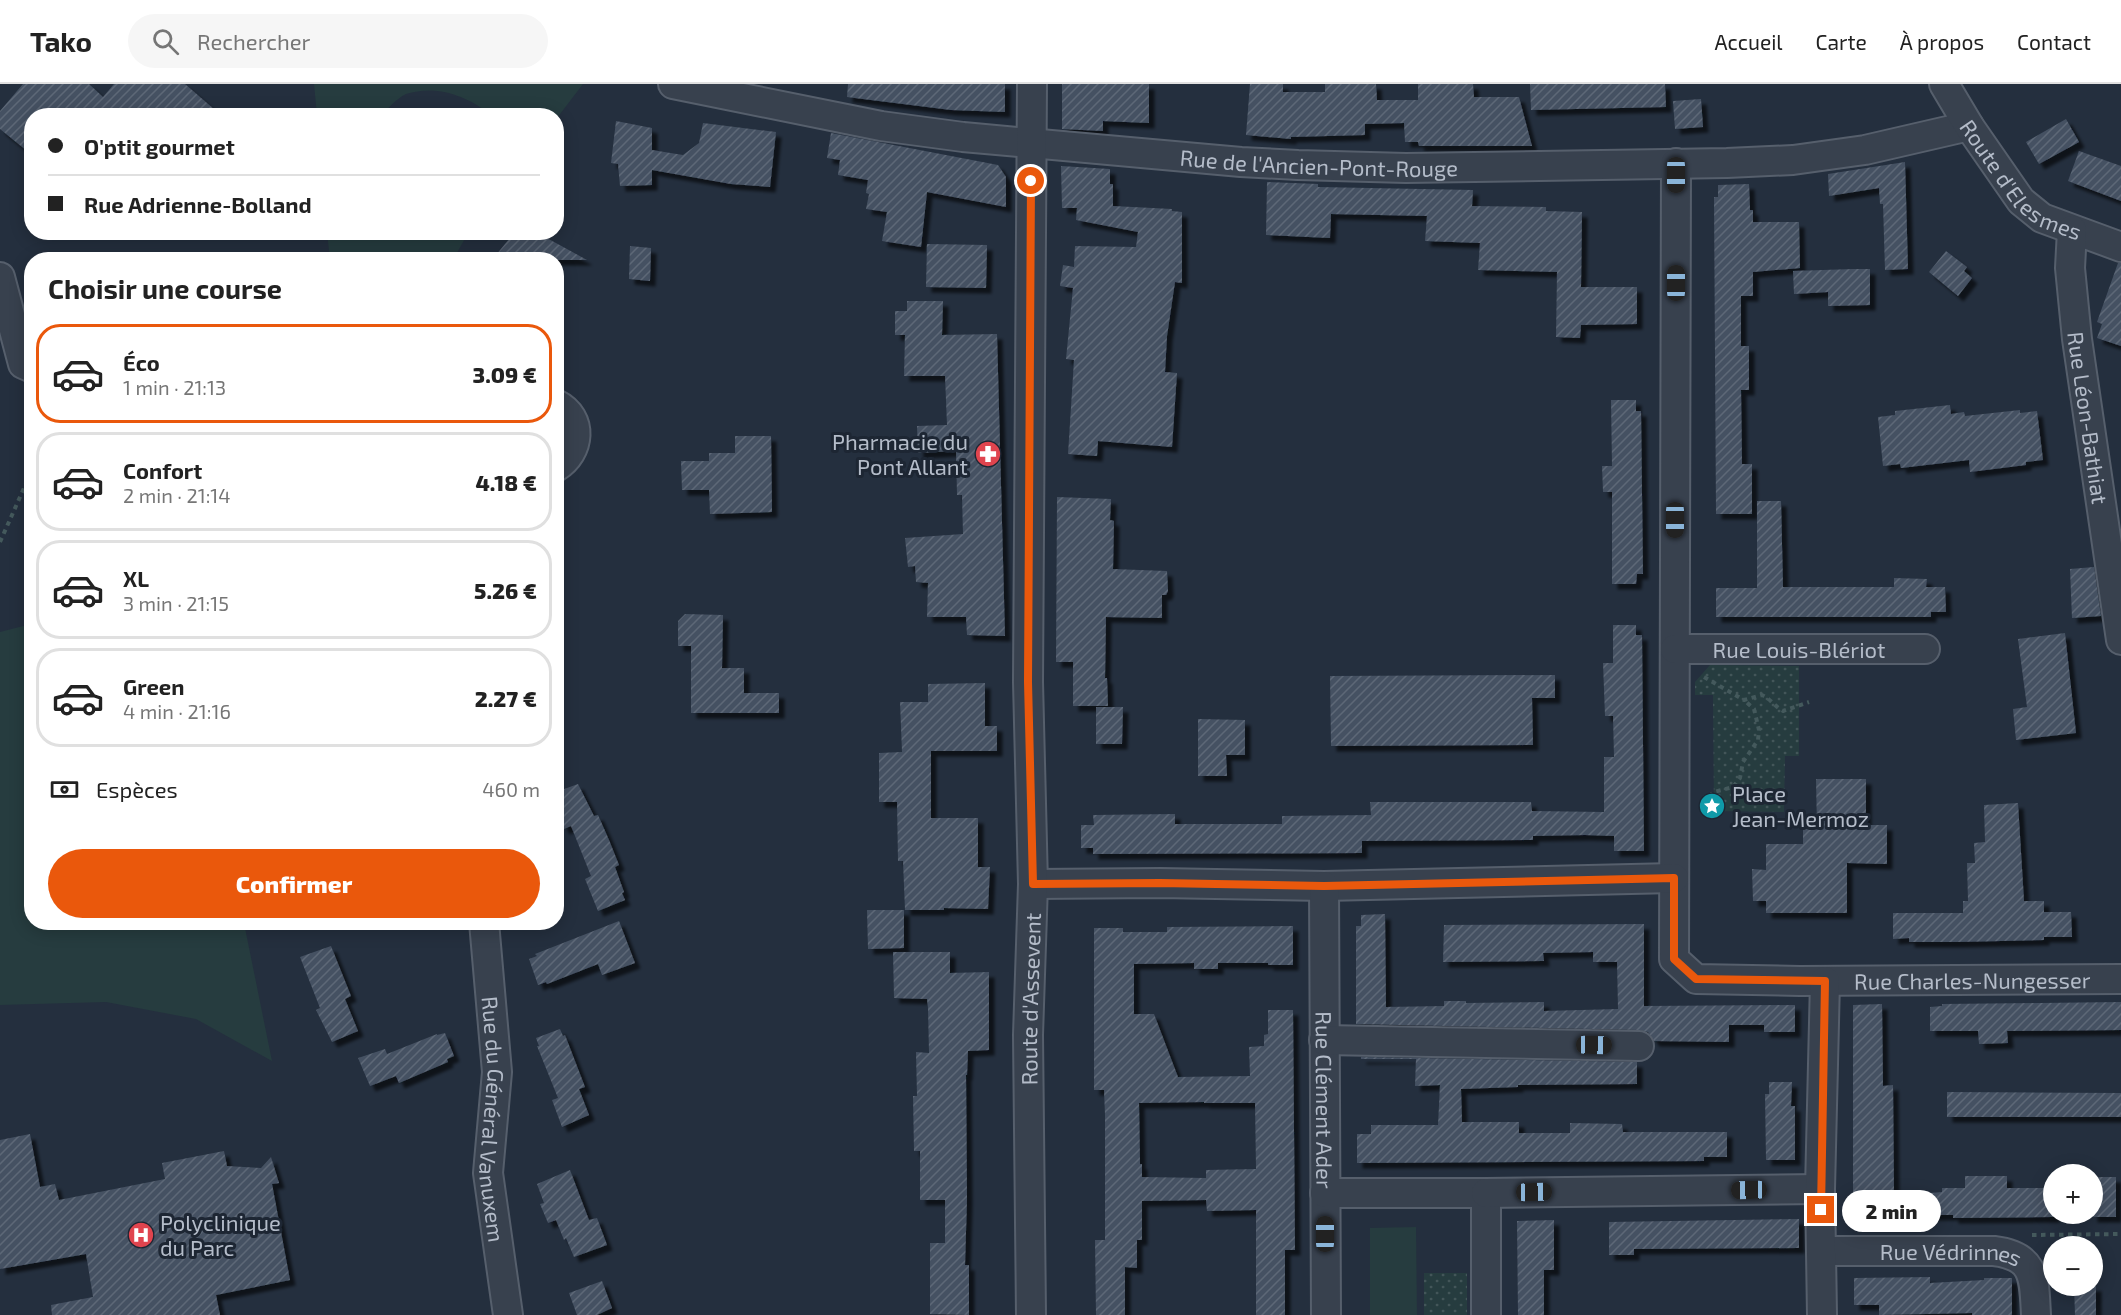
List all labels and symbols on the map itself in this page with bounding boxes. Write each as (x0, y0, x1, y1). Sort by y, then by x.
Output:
street label: Route d'Elesmes (1955, 114, 2085, 244)
street label: Rue de l'Ancien-Pont-Rouge (1179, 144, 1458, 181)
car (1667, 157, 1685, 193)
route start (1017, 167, 1044, 194)
car (1667, 265, 1685, 301)
street label: Rue Léon-Bathiat (2063, 330, 2114, 506)
place label: Pharmacie du Pont Allant (832, 428, 968, 479)
pharmacy icon: Pharmacie du Pont Allant (973, 439, 1003, 469)
car (1666, 502, 1684, 538)
street label: Rue Louis-Blériot (1713, 636, 1885, 662)
place label: Place Jean-Mermoz (1732, 780, 1869, 831)
place icon: Place Jean-Mermoz (1697, 791, 1727, 821)
street label: Route d'Assevent (1015, 912, 1045, 1085)
street label: Rue Charles-Nungesser (1854, 966, 2091, 994)
street label: Rue du Général Vanuxem (475, 995, 511, 1244)
street label: Rue Clément Ader (1312, 1011, 1338, 1189)
car (1576, 1036, 1612, 1054)
car (1731, 1181, 1767, 1199)
car (1516, 1183, 1552, 1201)
callout: 2 min (1842, 1189, 1941, 1231)
route end (1807, 1196, 1834, 1223)
place label: Polyclinique du Parc (160, 1209, 281, 1260)
car (1316, 1216, 1334, 1252)
hospital icon: Polyclinique du Parc (126, 1220, 156, 1250)
street label: Rue Védrinnes (1880, 1238, 2027, 1271)

